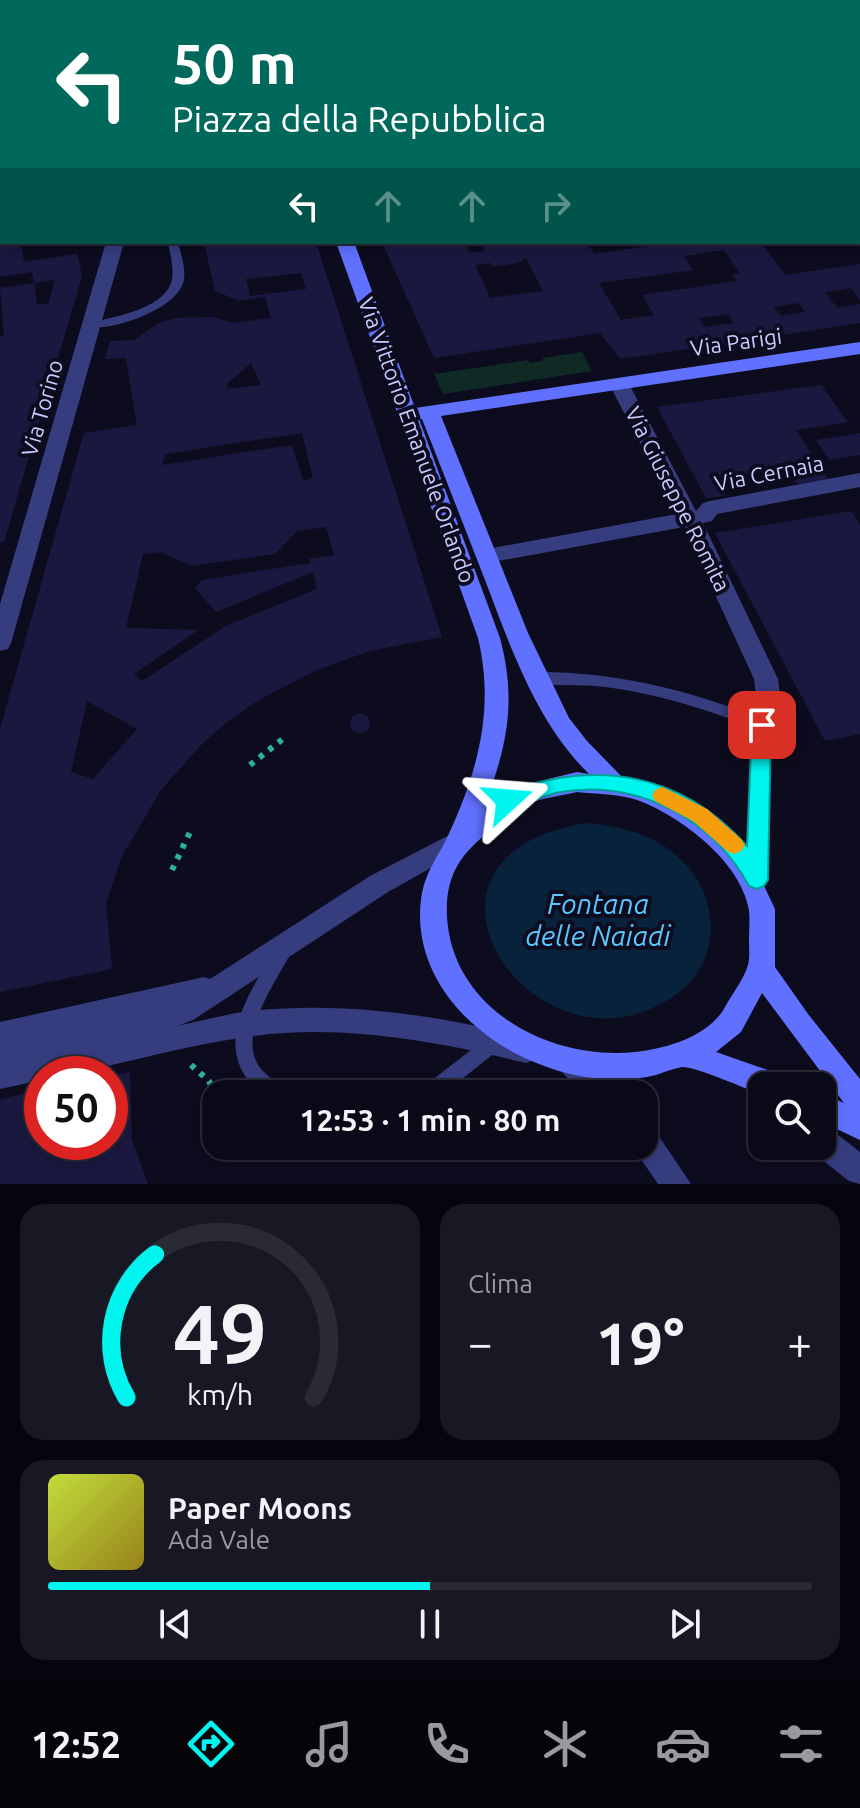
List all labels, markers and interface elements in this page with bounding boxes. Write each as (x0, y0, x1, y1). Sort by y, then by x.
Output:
icon: left (40, 32, 144, 136)
text: 50 m (172, 32, 297, 95)
text: Piazza della Repubblica (172, 98, 546, 139)
icon: left (282, 184, 326, 228)
icon: ahead (366, 184, 410, 228)
icon: ahead (450, 184, 494, 228)
icon: right (534, 184, 578, 228)
street label: Via Vittorio Emanuele Orlando (354, 294, 481, 586)
street label: Via Parigi (688, 323, 783, 360)
street label: Via Torino (16, 357, 67, 459)
street label: Via Giuseppe Romita (621, 402, 736, 595)
street label: Via Cernaia (712, 450, 826, 495)
pin (728, 691, 796, 759)
icon: arrive (740, 703, 784, 747)
position arrow (466, 758, 550, 842)
water label: Fontana delle Naiadi (525, 888, 672, 951)
speed limit sign: 50 (24, 1056, 128, 1160)
map controls (748, 1072, 836, 1160)
button: search (748, 1072, 836, 1160)
text: 12:53 · 1 min · 80 m (300, 1103, 560, 1137)
text: Clima (468, 1269, 533, 1298)
text: 49 (173, 1286, 267, 1380)
text: 19° (596, 1309, 684, 1376)
text: − (468, 1318, 493, 1367)
text: + (787, 1318, 812, 1367)
text: km/h (187, 1378, 253, 1410)
text: Paper Moons (168, 1491, 352, 1525)
text: Ada Vale (168, 1525, 270, 1554)
icon: previous (153, 1602, 197, 1646)
icon: pause (408, 1602, 452, 1646)
icon: next (663, 1602, 707, 1646)
icon: directions (183, 1716, 239, 1772)
icon: music (301, 1716, 357, 1772)
icon: phone (419, 1716, 475, 1772)
icon: climate (537, 1716, 593, 1772)
icon: car (655, 1716, 711, 1772)
icon: filters (773, 1716, 829, 1772)
text: 12:52 (31, 1724, 121, 1765)

